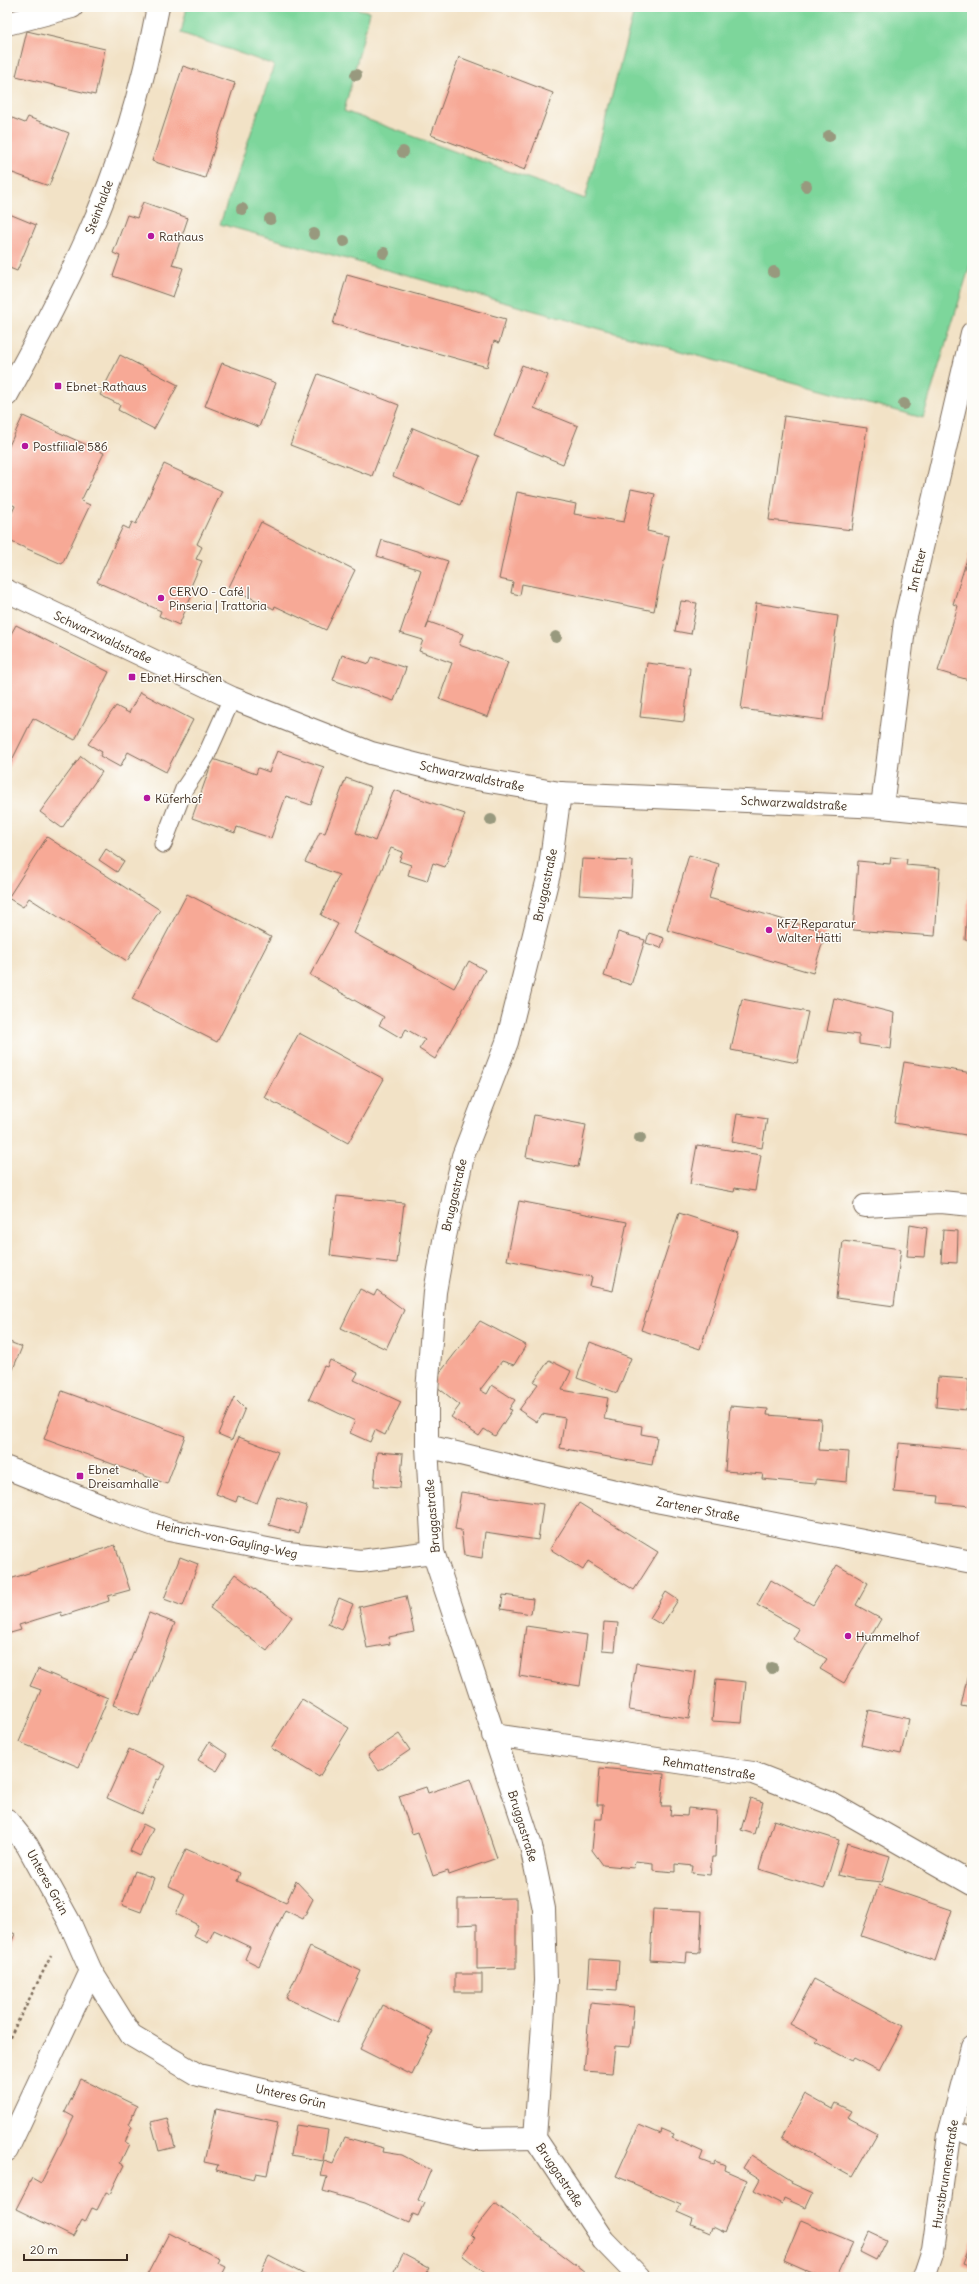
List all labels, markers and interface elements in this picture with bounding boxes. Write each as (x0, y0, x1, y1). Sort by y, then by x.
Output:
street label: Steinhalde (82, 178, 116, 236)
place label: Rathaus (159, 229, 204, 244)
marker: Rathaus (146, 231, 156, 241)
place label: Ebnet-Rathaus (66, 379, 147, 394)
marker: Ebnet-Rathaus (53, 381, 63, 391)
place label: Postfiliale 586 (33, 439, 108, 454)
marker: Postfiliale 586 (20, 441, 30, 451)
street label: Im Etter (905, 546, 929, 593)
place label: CERVO - Café | Pinseria | Trattoria (169, 584, 267, 613)
marker: CERVO - Café | Pinseria | Trattoria (156, 593, 166, 603)
street label: Schwarzwaldstraße (51, 608, 155, 666)
place label: Ebnet Hirschen (140, 670, 222, 685)
marker: Ebnet Hirschen (127, 672, 137, 682)
street label: Schwarzwaldstraße (418, 758, 526, 794)
place label: Küferhof (155, 791, 203, 806)
marker: Küferhof (142, 793, 152, 803)
street label: Schwarzwaldstraße (740, 793, 848, 813)
street label: Bruggastraße (530, 847, 560, 923)
place label: KFZ Reparatur Walter Hätti (777, 916, 856, 945)
marker: KFZ Reparatur Walter Hätti (764, 925, 774, 935)
street label: Bruggastraße (438, 1157, 470, 1233)
place label: Ebnet Dreisamhalle (88, 1462, 159, 1491)
marker: Ebnet Dreisamhalle (75, 1471, 85, 1481)
street label: Bruggastraße (421, 1478, 443, 1554)
street label: Zartener Straße (655, 1494, 741, 1524)
street label: Heinrich-von-Gayling-Weg (155, 1517, 299, 1561)
place label: Hummelhof (856, 1629, 920, 1644)
marker: Hummelhof (843, 1631, 853, 1641)
street label: Rehmattenstraße (662, 1753, 756, 1783)
street label: Bruggastraße (505, 1788, 541, 1864)
street label: Unteres Grün (24, 1847, 72, 1917)
street label: Unteres Grün (254, 2081, 328, 2111)
street label: Hurstbrunnenstraße (929, 2119, 961, 2229)
street label: Bruggastraße (533, 2140, 587, 2210)
scale bar (24, 2236, 127, 2262)
text: 20 m (30, 2242, 58, 2257)

